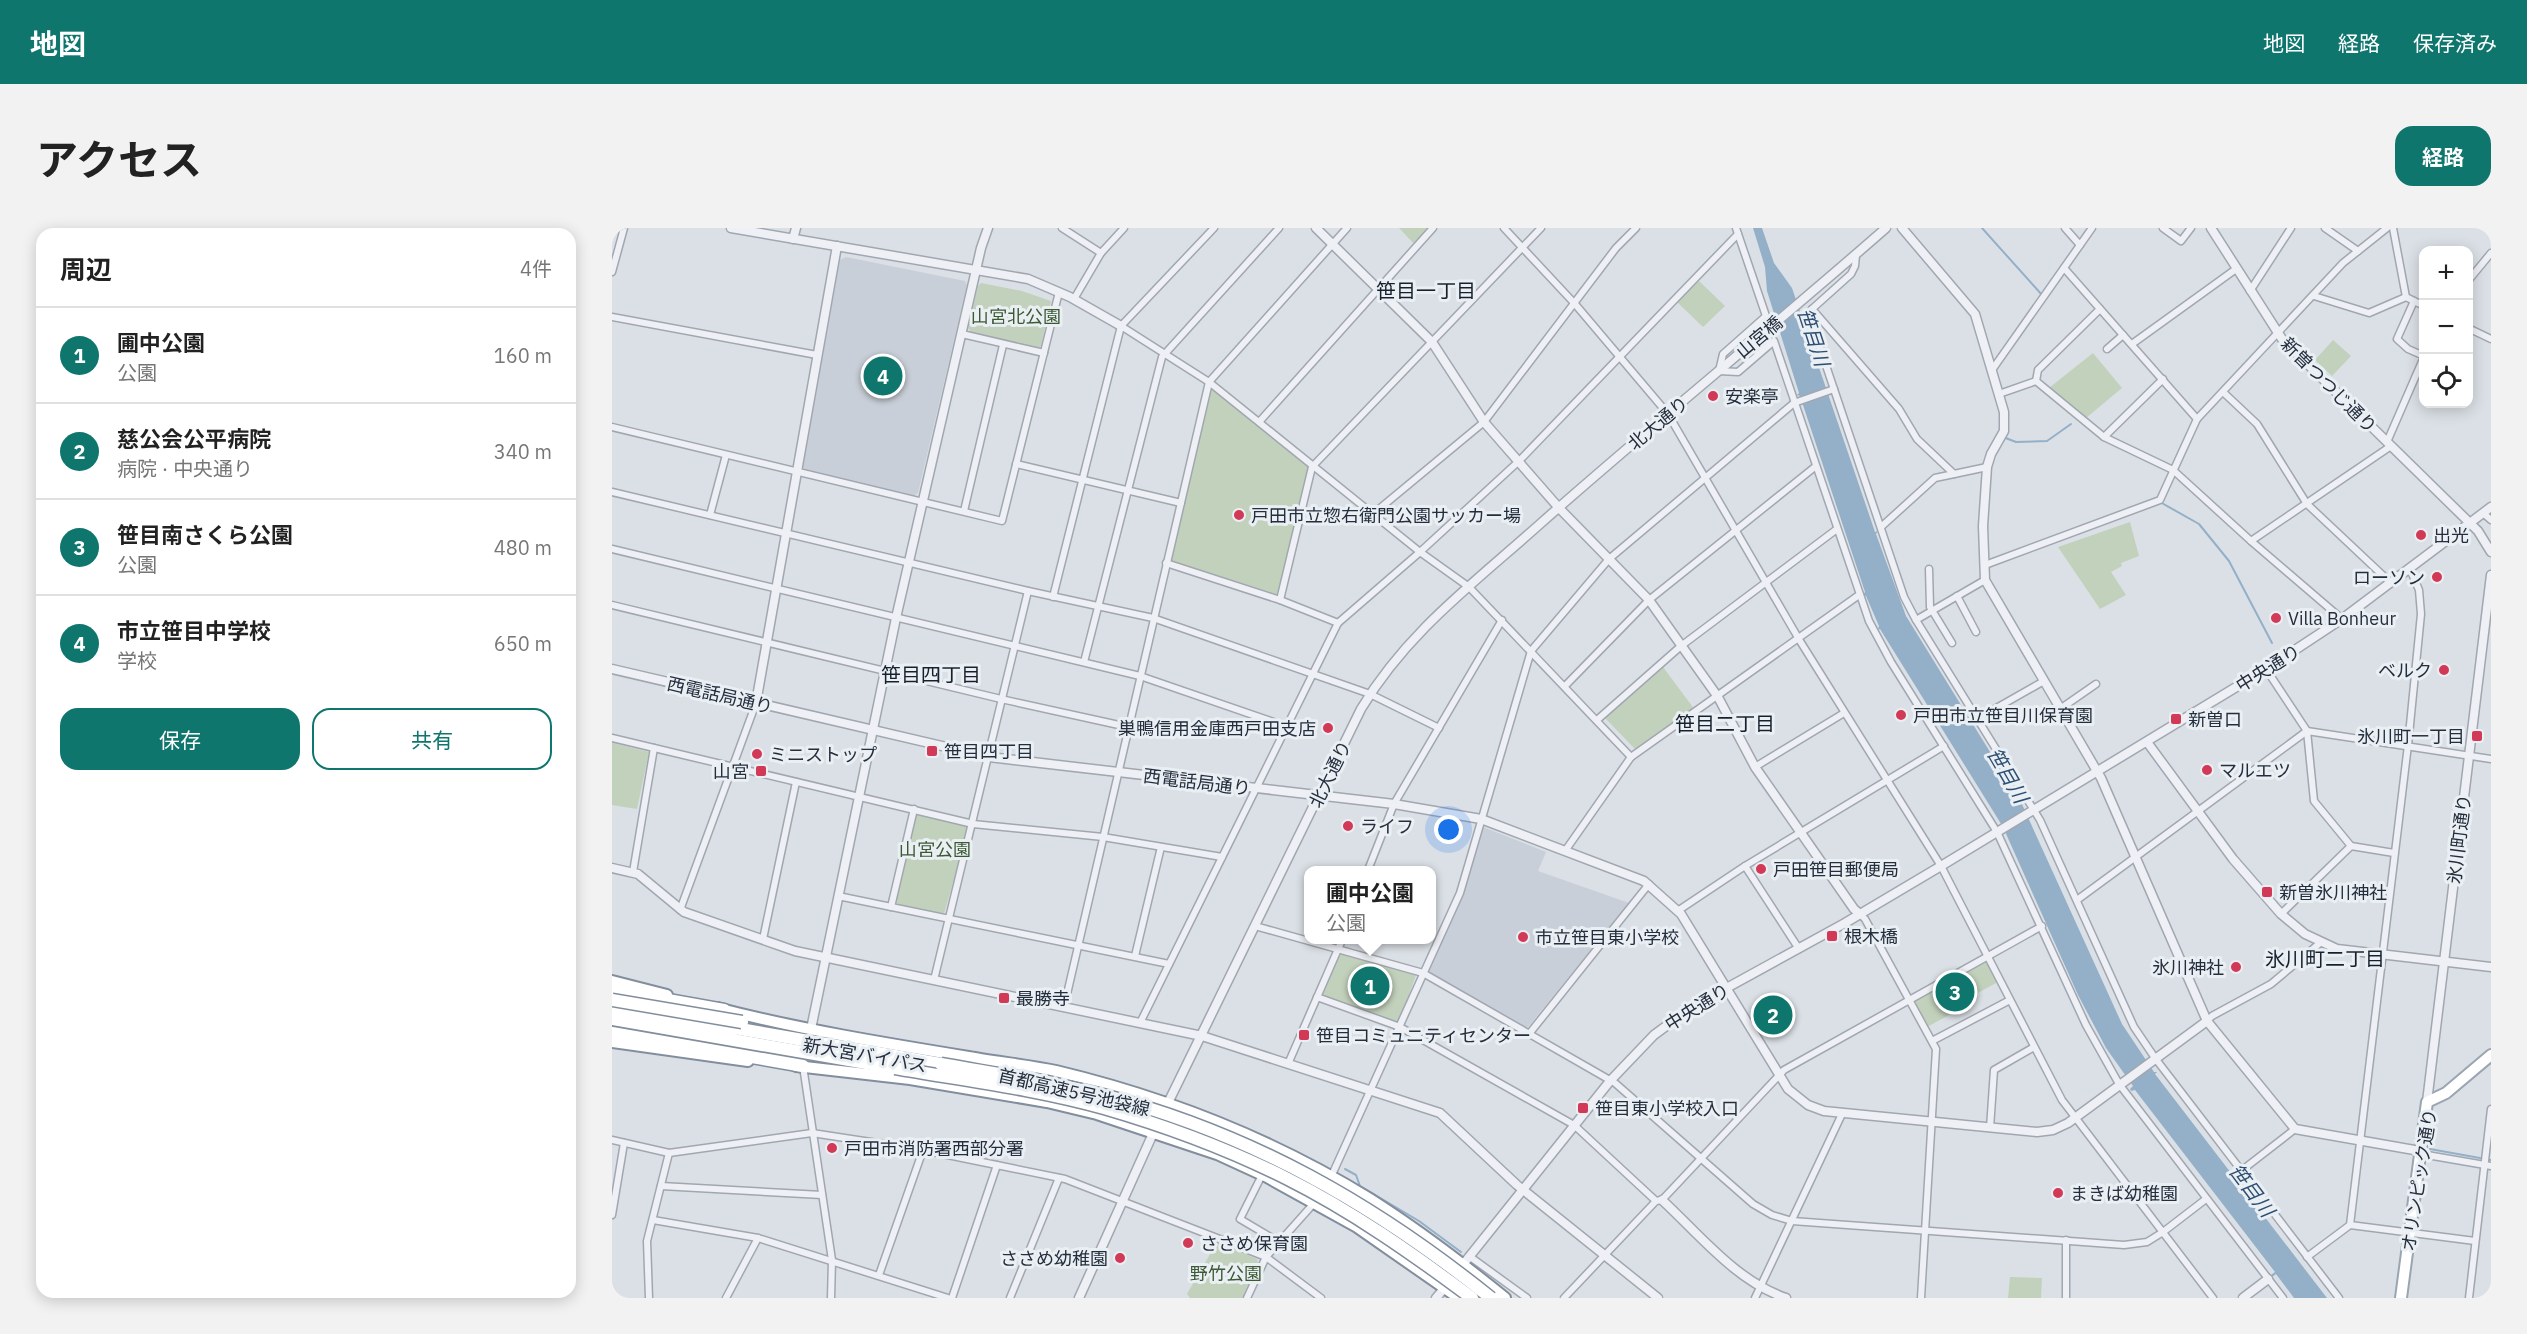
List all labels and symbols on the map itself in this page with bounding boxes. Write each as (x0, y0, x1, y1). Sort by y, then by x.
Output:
district label: 笹目一丁目 (1376, 277, 1476, 304)
water label: 笹目川 (1792, 304, 1837, 372)
park label: 山宮北公園 (971, 305, 1061, 328)
street label: 山宮橋 (1731, 311, 1787, 363)
street label: 新曽つつじ通り (2276, 332, 2382, 438)
pin: 4 (864, 354, 902, 398)
place label: 安楽亭 (1725, 385, 1779, 408)
marker: 安楽亭 (1706, 389, 1720, 403)
street label: 北大通り (1623, 391, 1693, 455)
place label: 戸田市立惣右衛門公園サッカー場 (1251, 504, 1521, 527)
marker: 戸田市立惣右衛門公園サッカー場 (1232, 508, 1246, 522)
place label: 出光 (2433, 524, 2469, 547)
marker: 出光 (2414, 528, 2428, 542)
place label: ローソン (2353, 566, 2425, 589)
marker: ローソン (2430, 570, 2444, 584)
place label: Villa Bonheur (2288, 607, 2396, 630)
marker: Villa Bonheur (2269, 611, 2283, 625)
street label: 中央通り (2231, 639, 2305, 697)
place label: ベルク (2378, 659, 2432, 682)
district label: 笹目四丁目 (881, 661, 981, 688)
marker: ベルク (2437, 663, 2451, 677)
street label: 西電話局通り (665, 672, 775, 718)
place label: 戸田市立笹目川保育園 (1913, 704, 2093, 727)
marker: 戸田市立笹目川保育園 (1894, 708, 1908, 722)
place label: 新曽口 (2188, 708, 2242, 731)
district label: 笹目二丁目 (1675, 710, 1775, 737)
marker: 新曽口 (2169, 712, 2183, 726)
place label: 巣鴨信用金庫西戸田支店 (1118, 717, 1316, 740)
marker: 巣鴨信用金庫西戸田支店 (1321, 721, 1335, 735)
place label: 氷川町一丁目 (2357, 725, 2465, 748)
marker: 氷川町一丁目 (2470, 729, 2484, 743)
street label: 北大通り (1304, 737, 1356, 811)
place label: 笹目四丁目 (944, 740, 1034, 763)
water label: 笹目川 (1981, 742, 2036, 809)
place label: ミニストップ (769, 743, 877, 766)
marker: 笹目四丁目 (925, 744, 939, 758)
marker: ミニストップ (750, 747, 764, 761)
place label: マルエツ (2219, 759, 2291, 782)
place label: 山宮 (713, 760, 749, 783)
marker: マルエツ (2200, 763, 2214, 777)
marker: 山宮 (754, 764, 768, 778)
street label: 西電話局通り (1142, 764, 1252, 800)
street label: 氷川町通り (2442, 793, 2476, 885)
place label: ライフ (1360, 815, 1414, 838)
your location (1434, 815, 1463, 844)
marker: ライフ (1341, 819, 1355, 833)
park label: 山宮公園 (899, 838, 971, 861)
place label: 戸田笹目郵便局 (1773, 858, 1899, 881)
marker: 戸田笹目郵便局 (1754, 862, 1768, 876)
place label: 新曽氷川神社 (2279, 881, 2387, 904)
marker: 新曽氷川神社 (2260, 885, 2274, 899)
place label: 根木橋 (1844, 925, 1898, 948)
place label: 市立笹目東小学校 (1535, 926, 1679, 949)
marker: 根木橋 (1825, 929, 1839, 943)
marker: 市立笹目東小学校 (1516, 930, 1530, 944)
district label: 氷川町二丁目 (2265, 945, 2385, 972)
place label: 氷川神社 (2152, 956, 2224, 979)
marker: 氷川神社 (2229, 960, 2243, 974)
pin: 1 (1350, 964, 1389, 1008)
pin: 3 (1936, 970, 1974, 1014)
street label: 中央通り (1660, 978, 1734, 1036)
place label: 最勝寺 (1016, 987, 1070, 1010)
marker: 最勝寺 (997, 991, 1011, 1005)
pin: 2 (1754, 992, 1792, 1038)
place label: 笹目コミュニティセンター (1316, 1024, 1531, 1047)
marker: 笹目コミュニティセンター (1297, 1028, 1311, 1042)
street label: 新大宮バイパス (801, 1033, 929, 1077)
street label: 首都高速5号池袋線 (996, 1063, 1152, 1121)
place label: 笹目東小学校入口 (1595, 1097, 1739, 1120)
marker: 笹目東小学校入口 (1576, 1101, 1590, 1115)
street label: オリンピック通り (2396, 1107, 2442, 1253)
place label: 戸田市消防署西部分署 (844, 1137, 1024, 1160)
marker: 戸田市消防署西部分署 (825, 1141, 839, 1155)
water label: 笹目川 (2223, 1158, 2282, 1224)
place label: まきば幼稚園 (2070, 1182, 2178, 1205)
marker: まきば幼稚園 (2051, 1186, 2065, 1200)
place label: ささめ保育園 (1200, 1232, 1308, 1255)
marker: ささめ保育園 (1181, 1236, 1195, 1250)
place label: ささめ幼稚園 (1000, 1247, 1108, 1270)
marker: ささめ幼稚園 (1113, 1251, 1127, 1265)
park label: 野竹公園 (1190, 1262, 1262, 1285)

